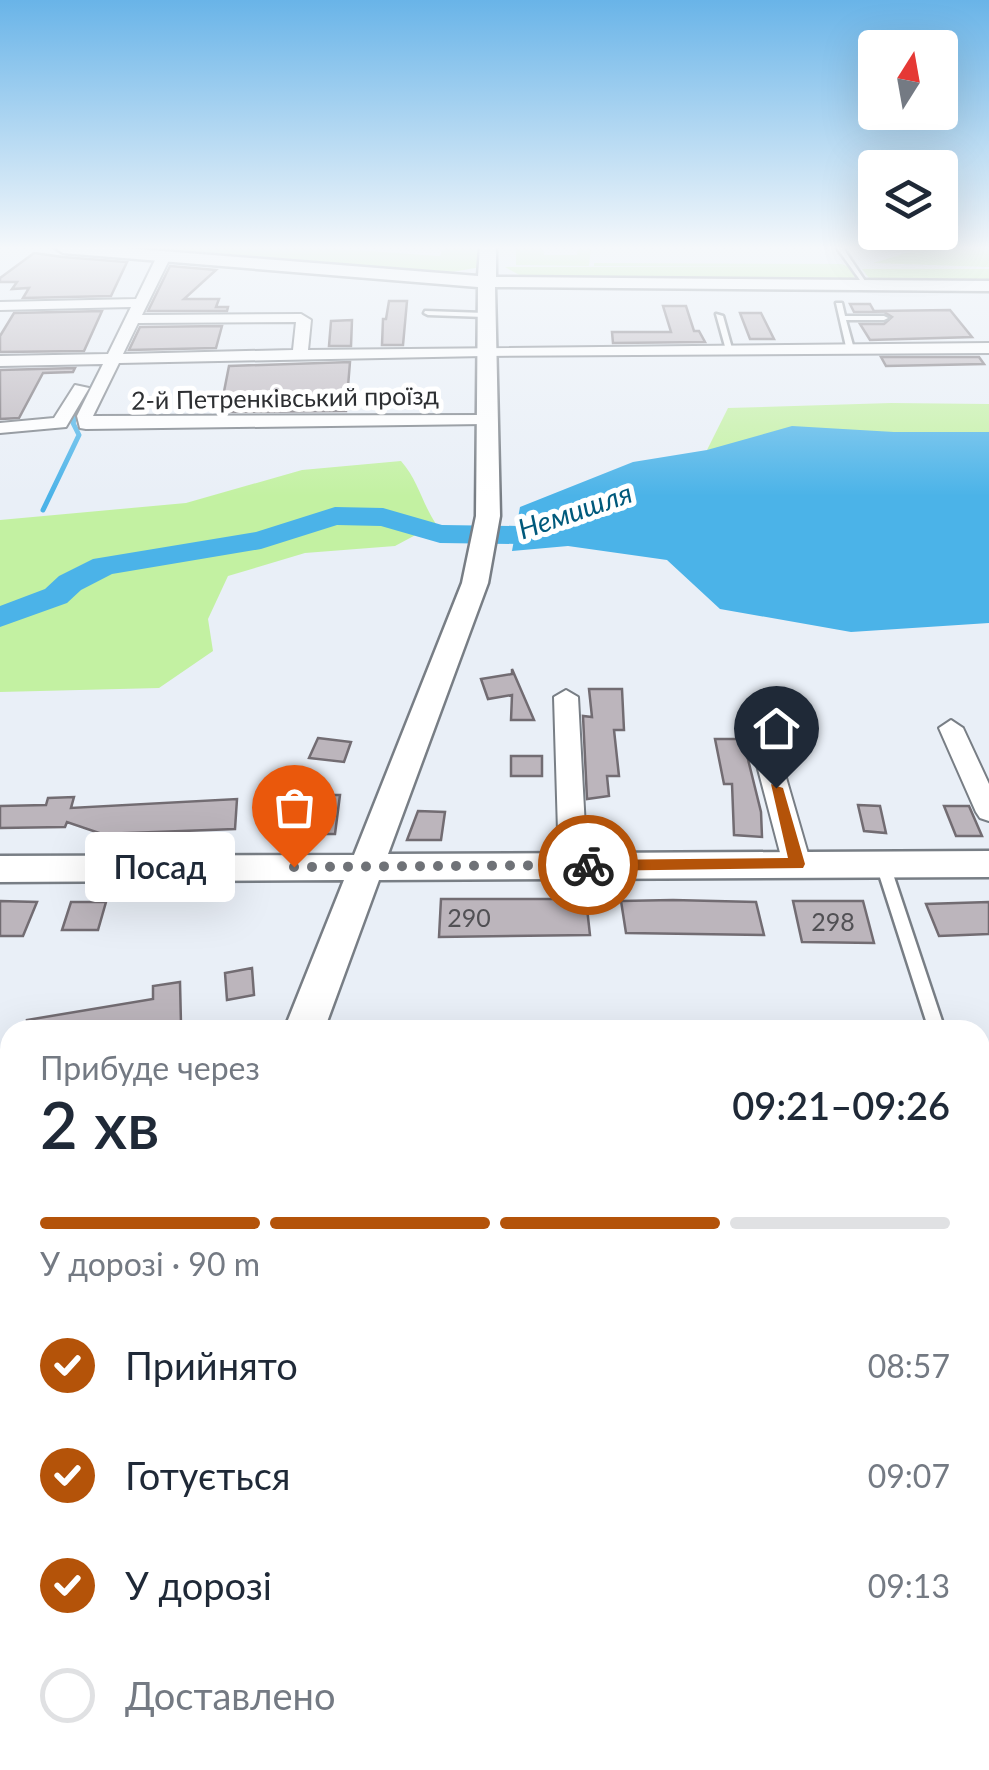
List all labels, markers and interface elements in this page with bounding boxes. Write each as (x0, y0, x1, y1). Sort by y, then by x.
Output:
north arrow (858, 30, 958, 130)
map controls (858, 30, 958, 250)
button: layers (858, 150, 958, 250)
street label: 2-й Петренківський проїзд (131, 379, 439, 415)
water label: Немишля (513, 475, 636, 545)
pin (734, 686, 819, 789)
icon: home (749, 701, 804, 756)
pin (252, 765, 337, 868)
icon: bag (267, 780, 322, 835)
courier (538, 815, 638, 915)
callout: Посад (84, 832, 234, 902)
icon: bike (561, 838, 616, 893)
text: Посад (114, 847, 206, 886)
house number: 290 (447, 902, 491, 932)
house number: 298 (811, 906, 855, 936)
text: Прибуде через (40, 1048, 260, 1087)
text: 09:21–09:26 (732, 1082, 950, 1128)
text: 2 хв (40, 1085, 160, 1163)
text: У дорозі · 90 m (40, 1244, 260, 1283)
icon: check (40, 1338, 95, 1393)
text: Прийнято (125, 1342, 298, 1388)
text: 08:57 (868, 1346, 950, 1385)
icon: check (40, 1448, 95, 1503)
text: Готується (125, 1452, 291, 1498)
text: 09:07 (868, 1456, 950, 1495)
icon: check (40, 1558, 95, 1613)
text: У дорозі (125, 1562, 272, 1608)
text: 09:13 (868, 1566, 950, 1605)
text: Доставлено (125, 1672, 335, 1718)

